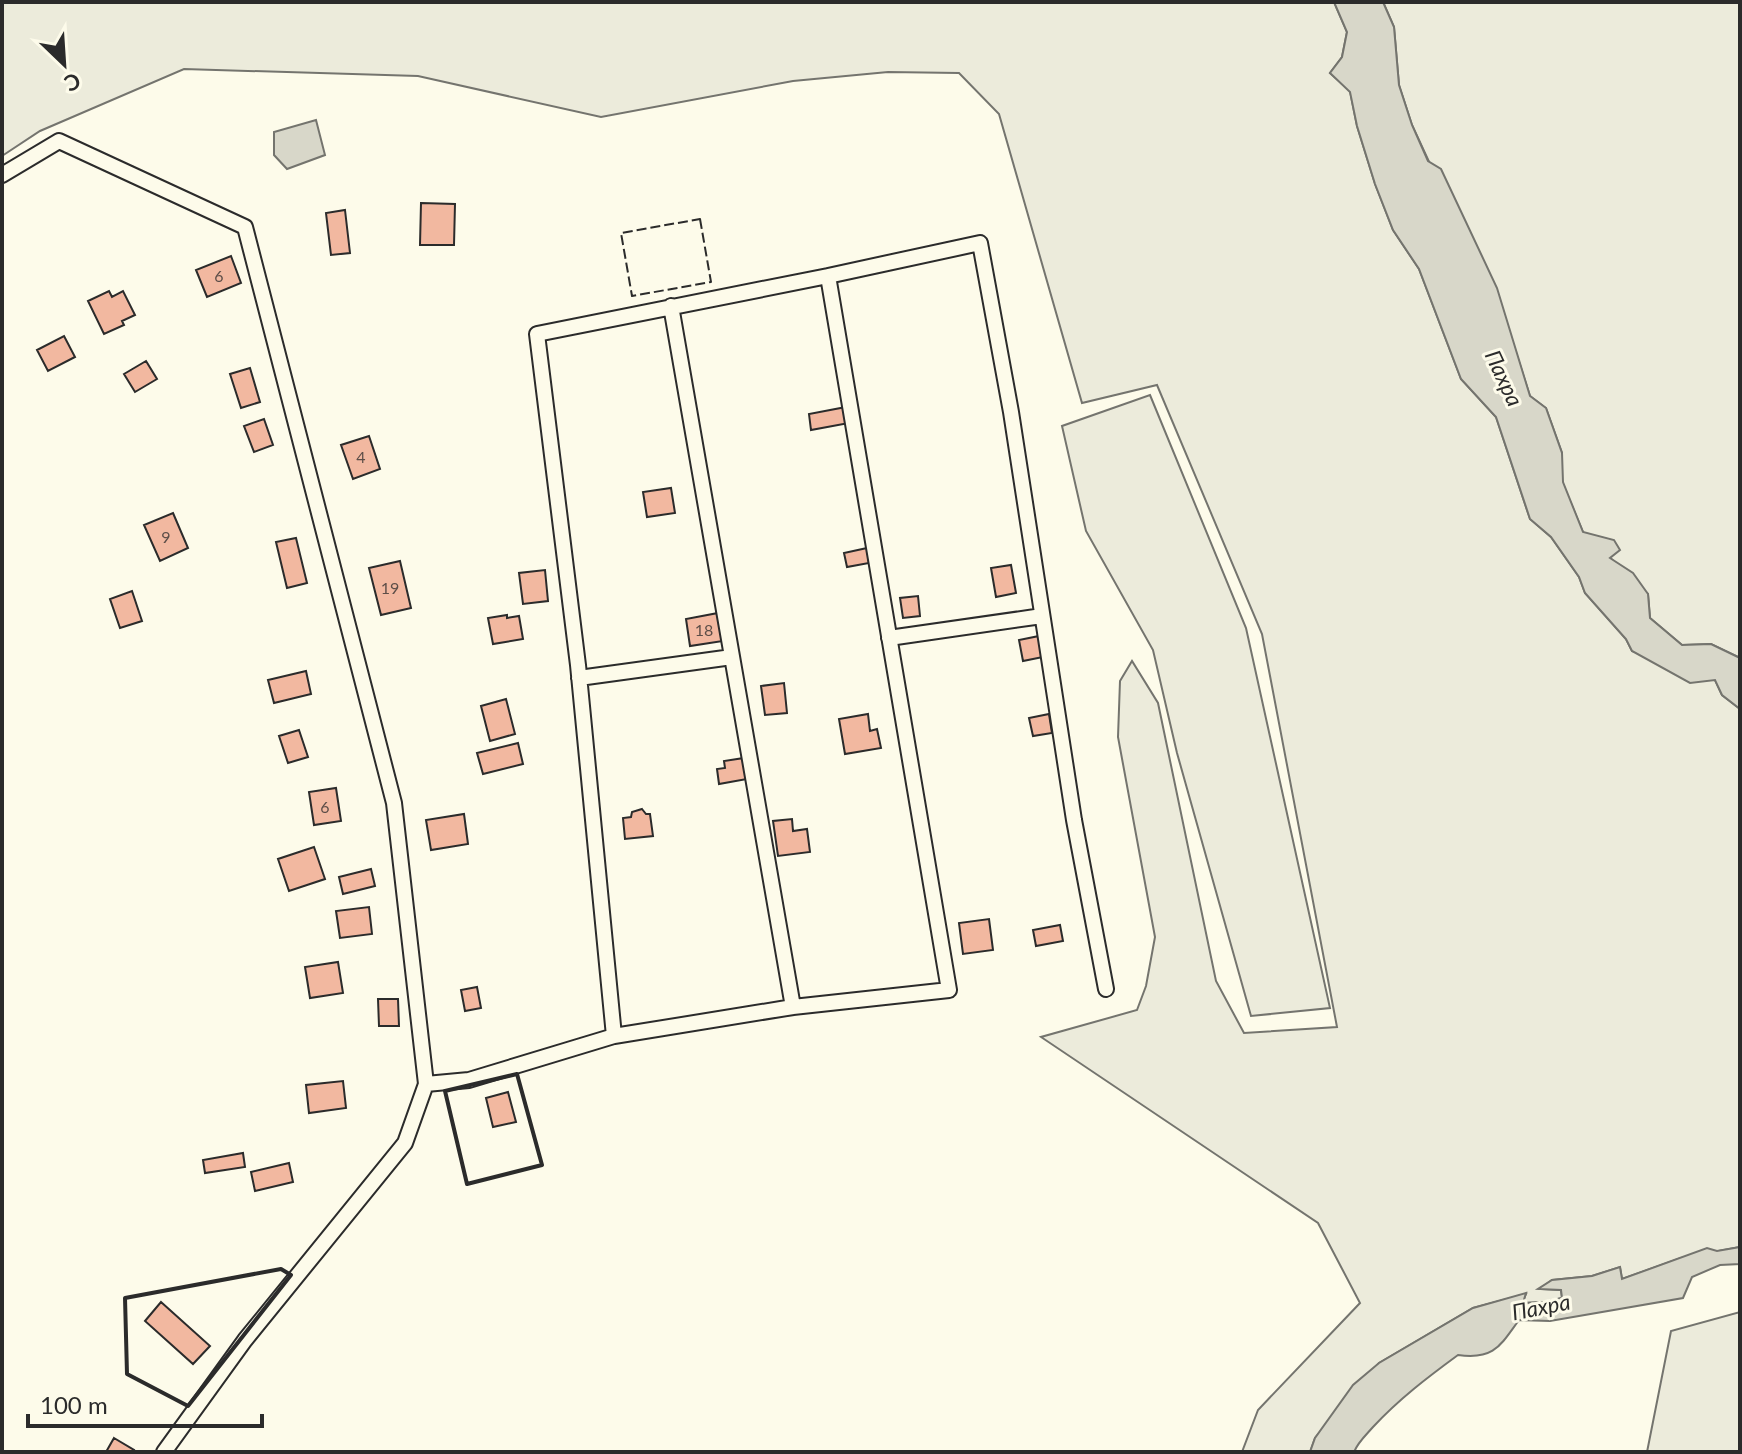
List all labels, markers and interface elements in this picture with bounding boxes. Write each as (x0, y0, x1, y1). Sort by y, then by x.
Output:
north arrow (24, 24, 104, 104)
text: С (60, 67, 85, 98)
house number: 6 (214, 266, 224, 285)
water label: Пахра (1480, 345, 1529, 410)
house number: 4 (356, 447, 366, 466)
house number: 9 (161, 527, 171, 546)
house number: 19 (381, 578, 399, 597)
house number: 18 (695, 620, 713, 639)
house number: 6 (320, 797, 330, 816)
water label: Пахра (1509, 1288, 1572, 1325)
scale bar (28, 1378, 262, 1428)
text: 100 m (40, 1390, 108, 1419)

